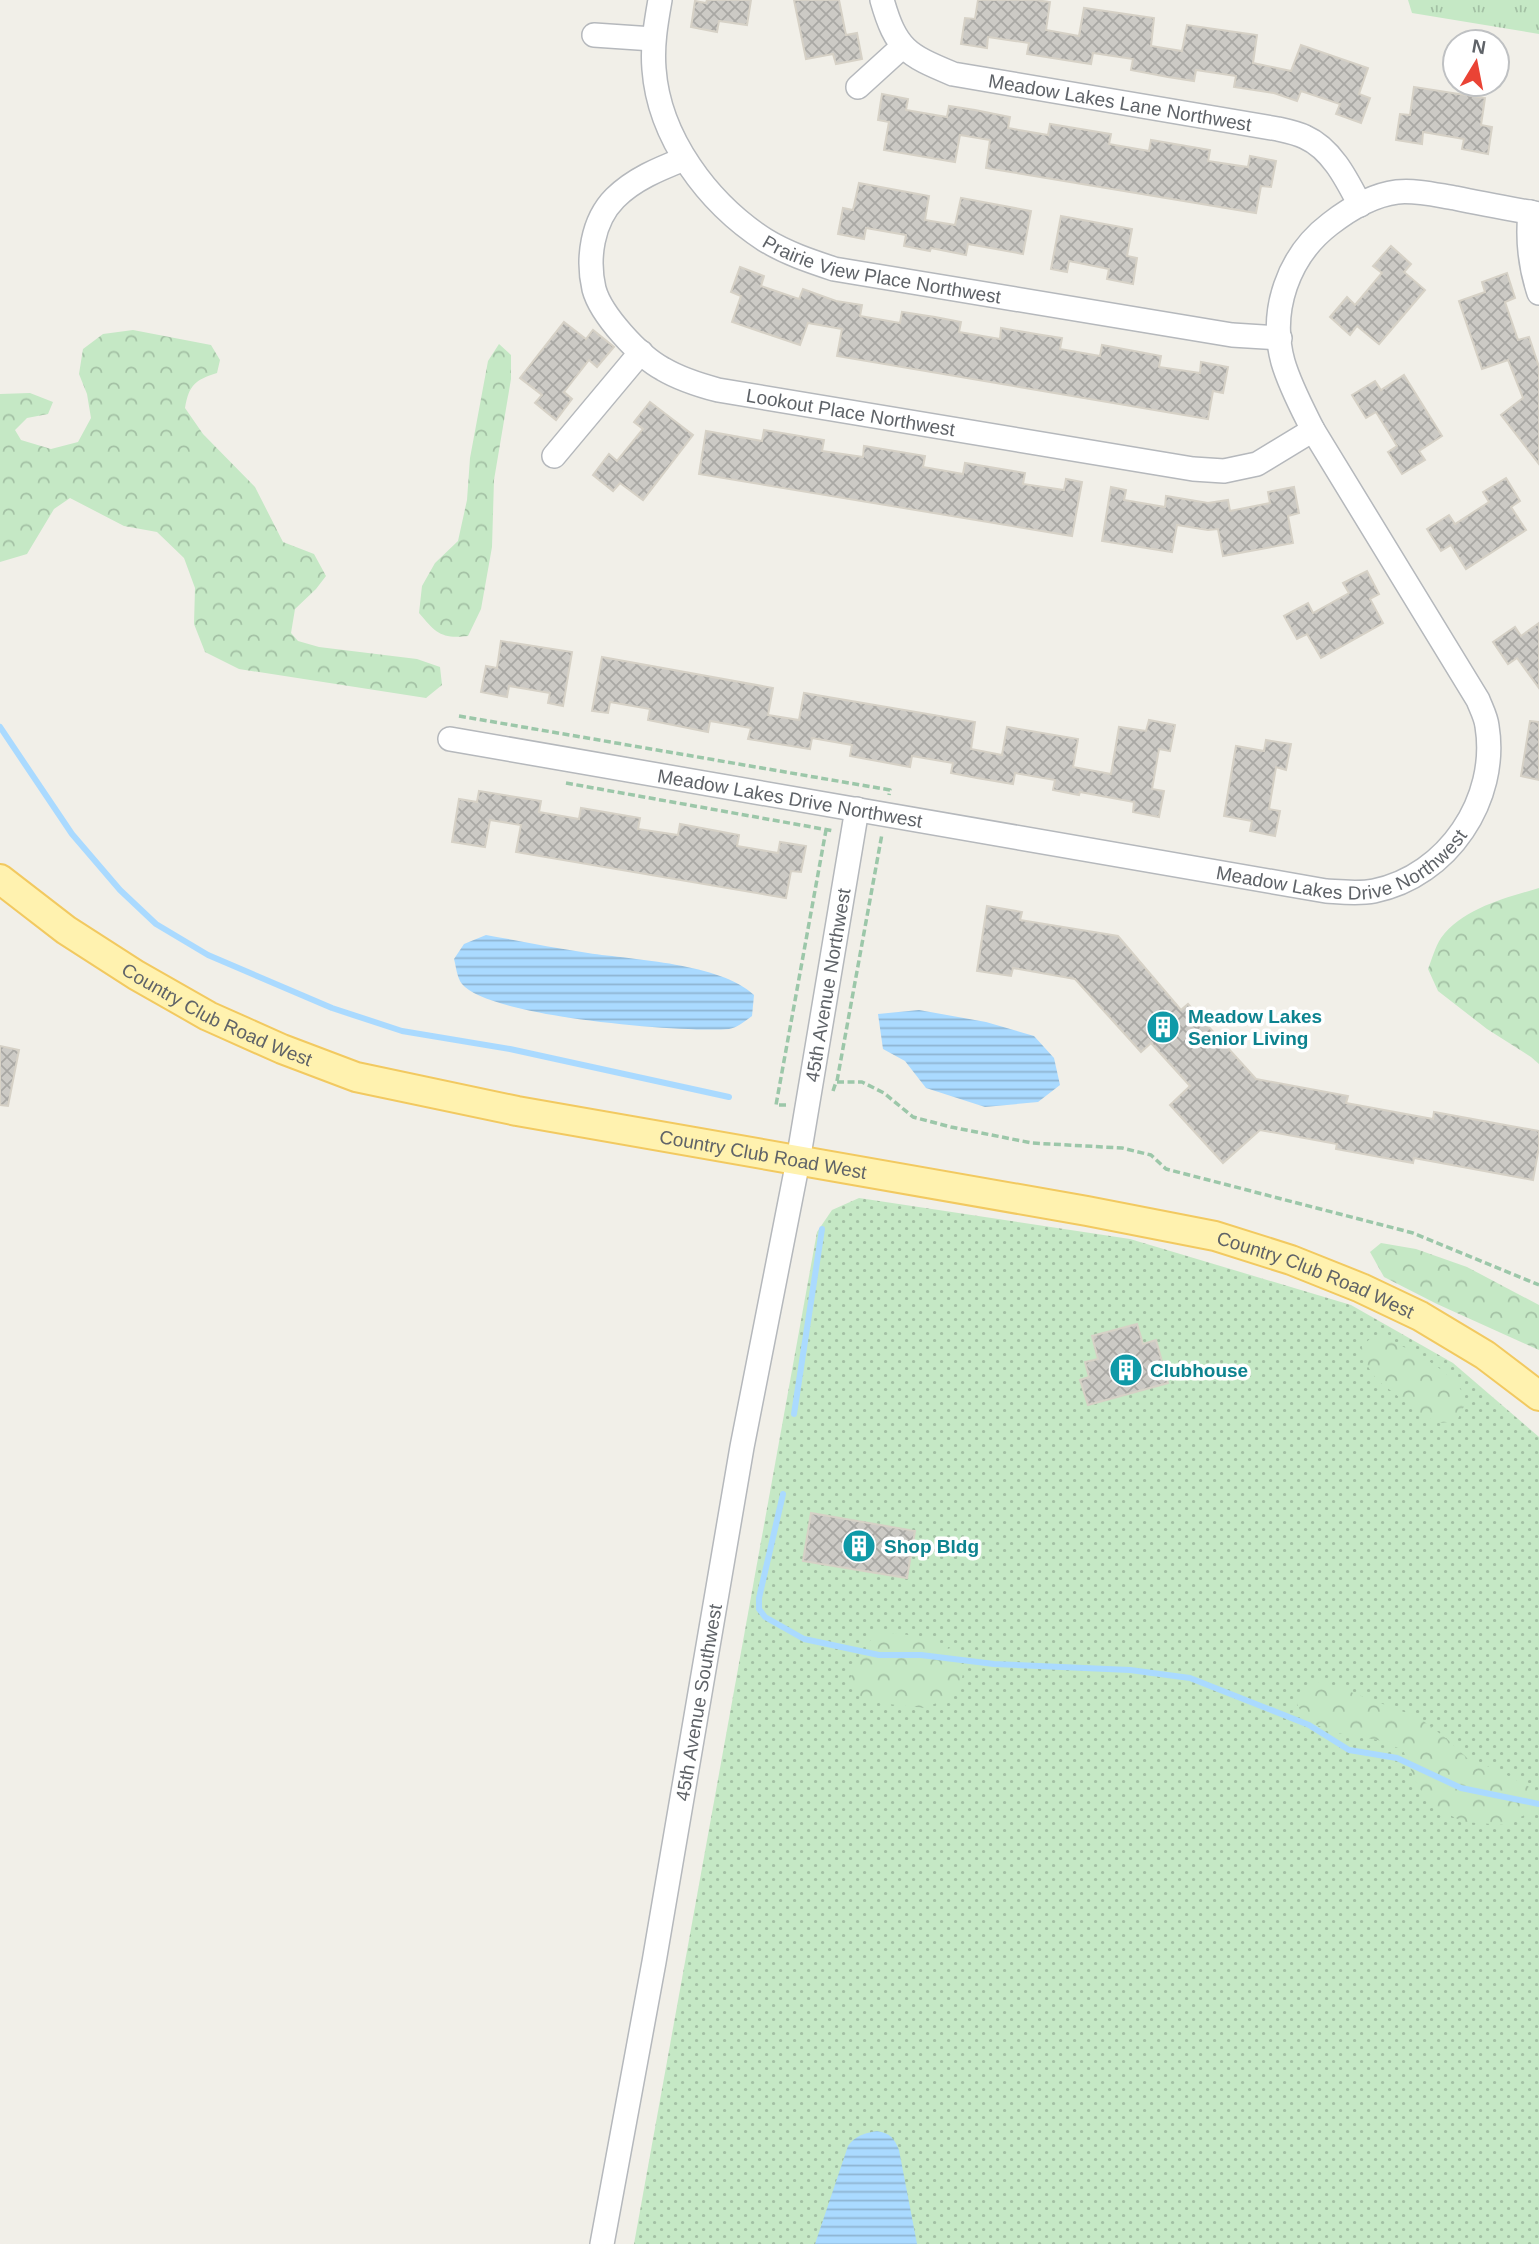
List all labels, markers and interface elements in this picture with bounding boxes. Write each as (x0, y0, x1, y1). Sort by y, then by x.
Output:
north arrow (1441, 28, 1511, 98)
text: N (1470, 35, 1487, 58)
street label: Meadow Lakes Lane Northwest (987, 70, 1254, 135)
street label: Prairie View Place Northwest (759, 231, 1003, 308)
street label: Lookout Place Northwest (745, 385, 957, 440)
street label: Meadow Lakes Drive Northwest (656, 765, 925, 832)
street label: Meadow Lakes Drive Northwest (1214, 825, 1471, 904)
street label: 45th Avenue Northwest (801, 886, 855, 1084)
street label: Country Club Road West (118, 959, 316, 1071)
place label: Meadow Lakes Senior Living (1188, 1006, 1322, 1049)
building icon: Meadow Lakes Senior Living (1144, 1008, 1182, 1046)
street label: Country Club Road West (658, 1126, 869, 1183)
street label: Country Club Road West (1214, 1227, 1418, 1323)
building icon: Clubhouse (1107, 1351, 1145, 1389)
place label: Clubhouse (1150, 1360, 1248, 1381)
building icon: Shop Bldg (840, 1527, 878, 1565)
place label: Shop Bldg (884, 1536, 979, 1557)
street label: 45th Avenue Southwest (672, 1602, 726, 1803)

